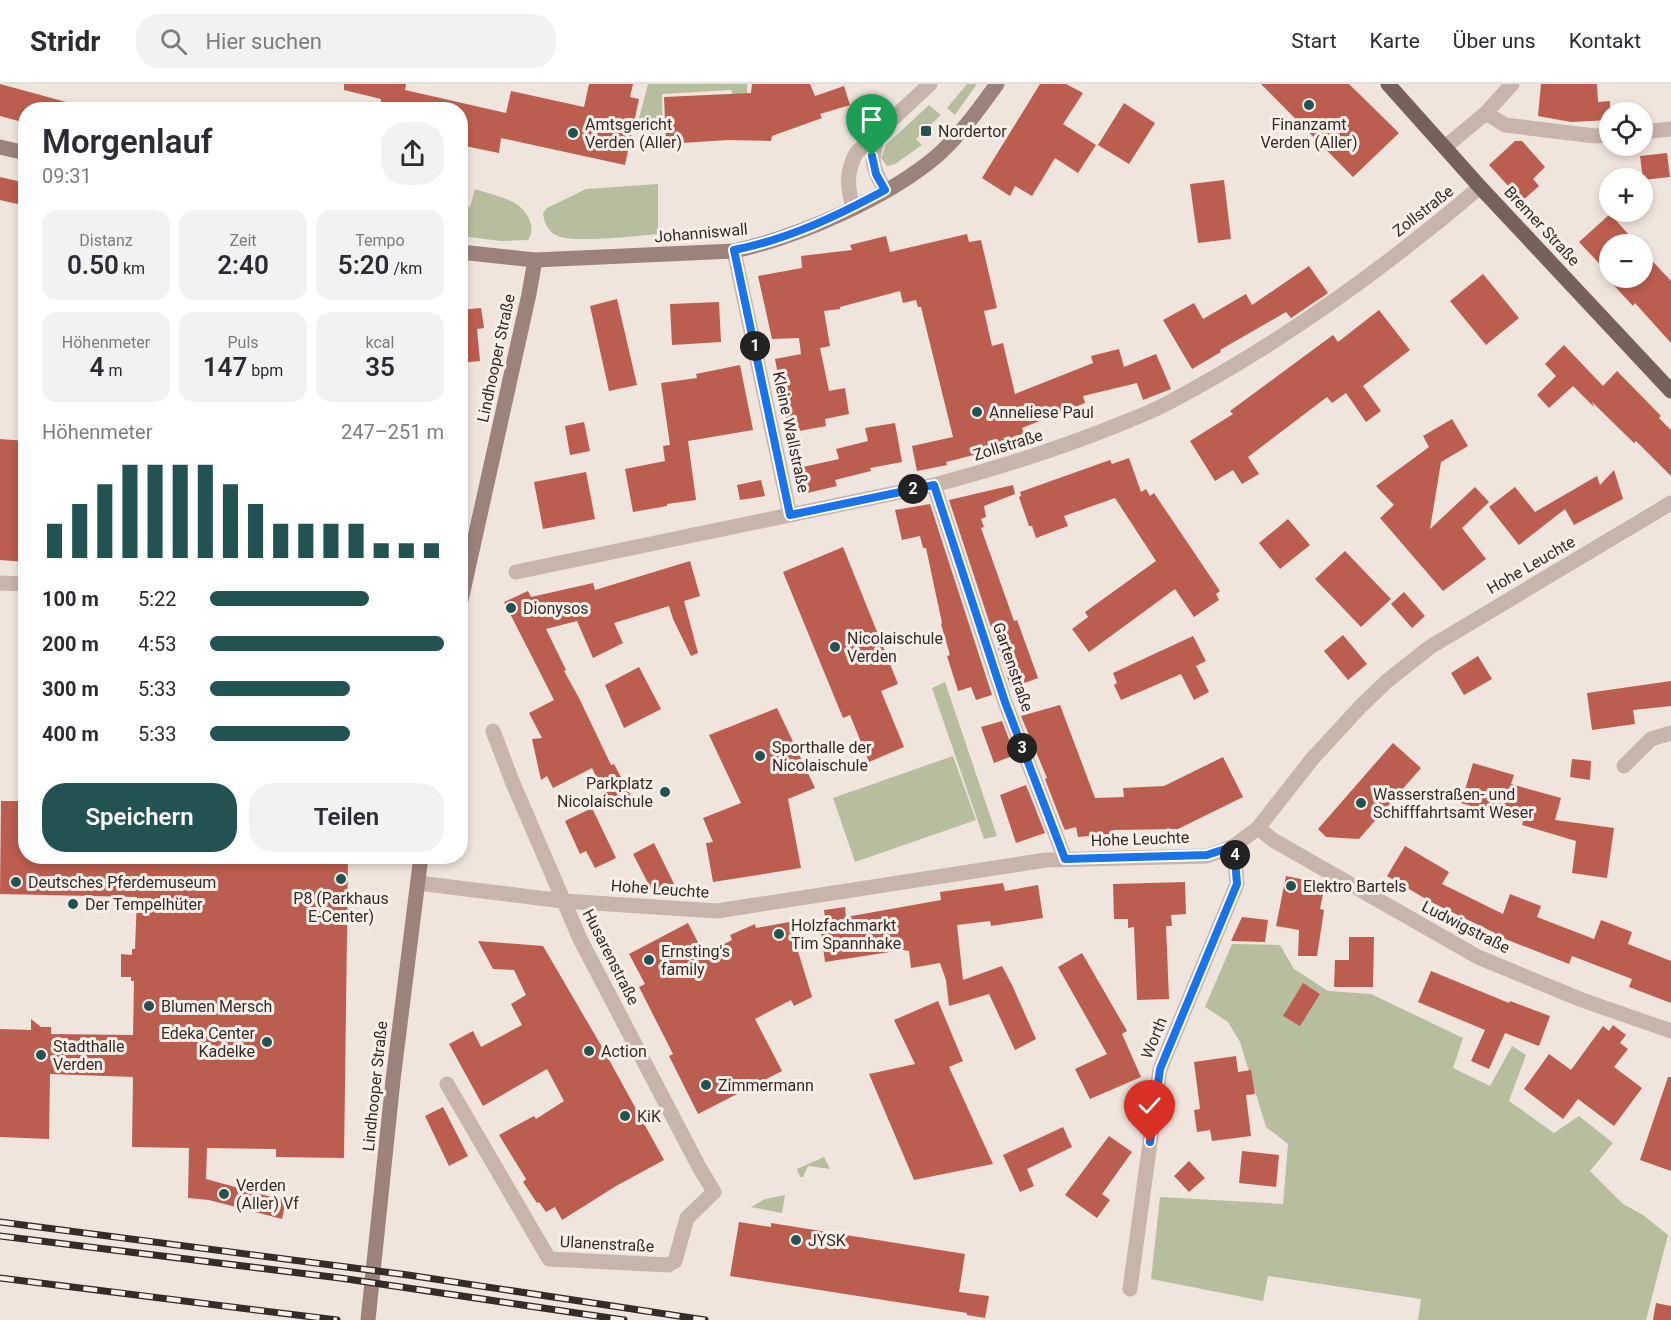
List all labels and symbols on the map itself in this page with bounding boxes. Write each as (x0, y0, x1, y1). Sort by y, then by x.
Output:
pin (846, 94, 897, 156)
marker: Finanzamt Verden (Aller) (1302, 98, 1316, 112)
place label: Amtsgericht Verden (Aller) (585, 115, 682, 152)
place label: Finanzamt Verden (Aller) (1260, 115, 1358, 152)
place label: Nordertor (938, 122, 1007, 141)
marker: Nordertor (919, 124, 933, 138)
marker: Amtsgericht Verden (Aller) (566, 126, 580, 140)
street label: Zollstraße (1389, 181, 1457, 241)
street label: Bremer Straße (1500, 182, 1584, 270)
street label: Johanniswall (653, 219, 749, 247)
street label: Lindhooper Straße (473, 292, 519, 424)
pin: 1 (740, 331, 770, 361)
street label: Kleine Wallstraße (769, 370, 813, 494)
place label: Anneliese Paul (989, 403, 1094, 422)
marker: Anneliese Paul (970, 405, 984, 419)
street label: Zollstraße (971, 425, 1045, 465)
pin: 2 (898, 474, 928, 504)
street label: Hohe Leuchte (1484, 532, 1578, 598)
place label: Dionysos (523, 599, 589, 618)
marker: Dionysos (504, 601, 518, 615)
street label: Gartenstraße (989, 620, 1037, 714)
place label: Nicolaischule Verden (847, 629, 943, 666)
marker: Nicolaischule Verden (828, 640, 842, 654)
pin: 3 (1007, 733, 1037, 763)
place label: Sporthalle der Nicolaischule (772, 738, 872, 775)
marker: Sporthalle der Nicolaischule (753, 749, 767, 763)
place label: Parkplatz Nicolaischule (557, 774, 653, 811)
marker: Parkplatz Nicolaischule (658, 785, 672, 799)
place label: Wasserstraßen- und Schifffahrtsamt Weser (1373, 785, 1534, 822)
marker: Wasserstraßen- und Schifffahrtsamt Weser (1354, 796, 1368, 810)
street label: Hohe Leuchte (1090, 828, 1190, 850)
pin: 4 (1220, 840, 1250, 870)
marker: P8 (Parkhaus E-Center) (334, 872, 348, 886)
place label: Deutsches Pferdemuseum (28, 873, 216, 892)
marker: Deutsches Pferdemuseum (9, 875, 23, 889)
street label: Hohe Leuchte (610, 876, 710, 902)
place label: Elektro Bartels (1303, 877, 1407, 896)
marker: Elektro Bartels (1284, 879, 1298, 893)
place label: P8 (Parkhaus E-Center) (293, 889, 389, 926)
place label: Der Tempelhüter (85, 895, 203, 914)
marker: Der Tempelhüter (66, 897, 80, 911)
street label: Ludwigstraße (1419, 897, 1513, 957)
street label: Husarenstraße (579, 906, 643, 1008)
place label: Holzfachmarkt Tim Spannhake (791, 916, 901, 953)
marker: Holzfachmarkt Tim Spannhake (772, 927, 786, 941)
place label: Ernsting's family (661, 942, 730, 979)
marker: Ernsting's family (642, 953, 656, 967)
place label: Blumen Mersch (161, 997, 272, 1016)
marker: Blumen Mersch (142, 999, 156, 1013)
street label: Worth (1137, 1015, 1171, 1061)
street label: Lindhooper Straße (359, 1020, 391, 1152)
place label: Edeka Center Kadelke (161, 1024, 256, 1061)
marker: Edeka Center Kadelke (260, 1035, 274, 1049)
place label: Stadthalle Verden (53, 1037, 124, 1074)
place label: Action (601, 1042, 647, 1061)
marker: Action (582, 1044, 596, 1058)
marker: Stadthalle Verden (34, 1048, 48, 1062)
place label: Zimmermann (718, 1076, 814, 1095)
marker: Zimmermann (699, 1078, 713, 1092)
pin (1124, 1080, 1175, 1142)
place label: KiK (637, 1107, 662, 1126)
marker: KiK (618, 1109, 632, 1123)
place label: Verden (Aller) Vf (236, 1176, 299, 1213)
marker: Verden (Aller) Vf (217, 1187, 231, 1201)
place label: JYSK (808, 1231, 847, 1250)
street label: Ulanenstraße (559, 1232, 655, 1256)
marker: JYSK (789, 1233, 803, 1247)

